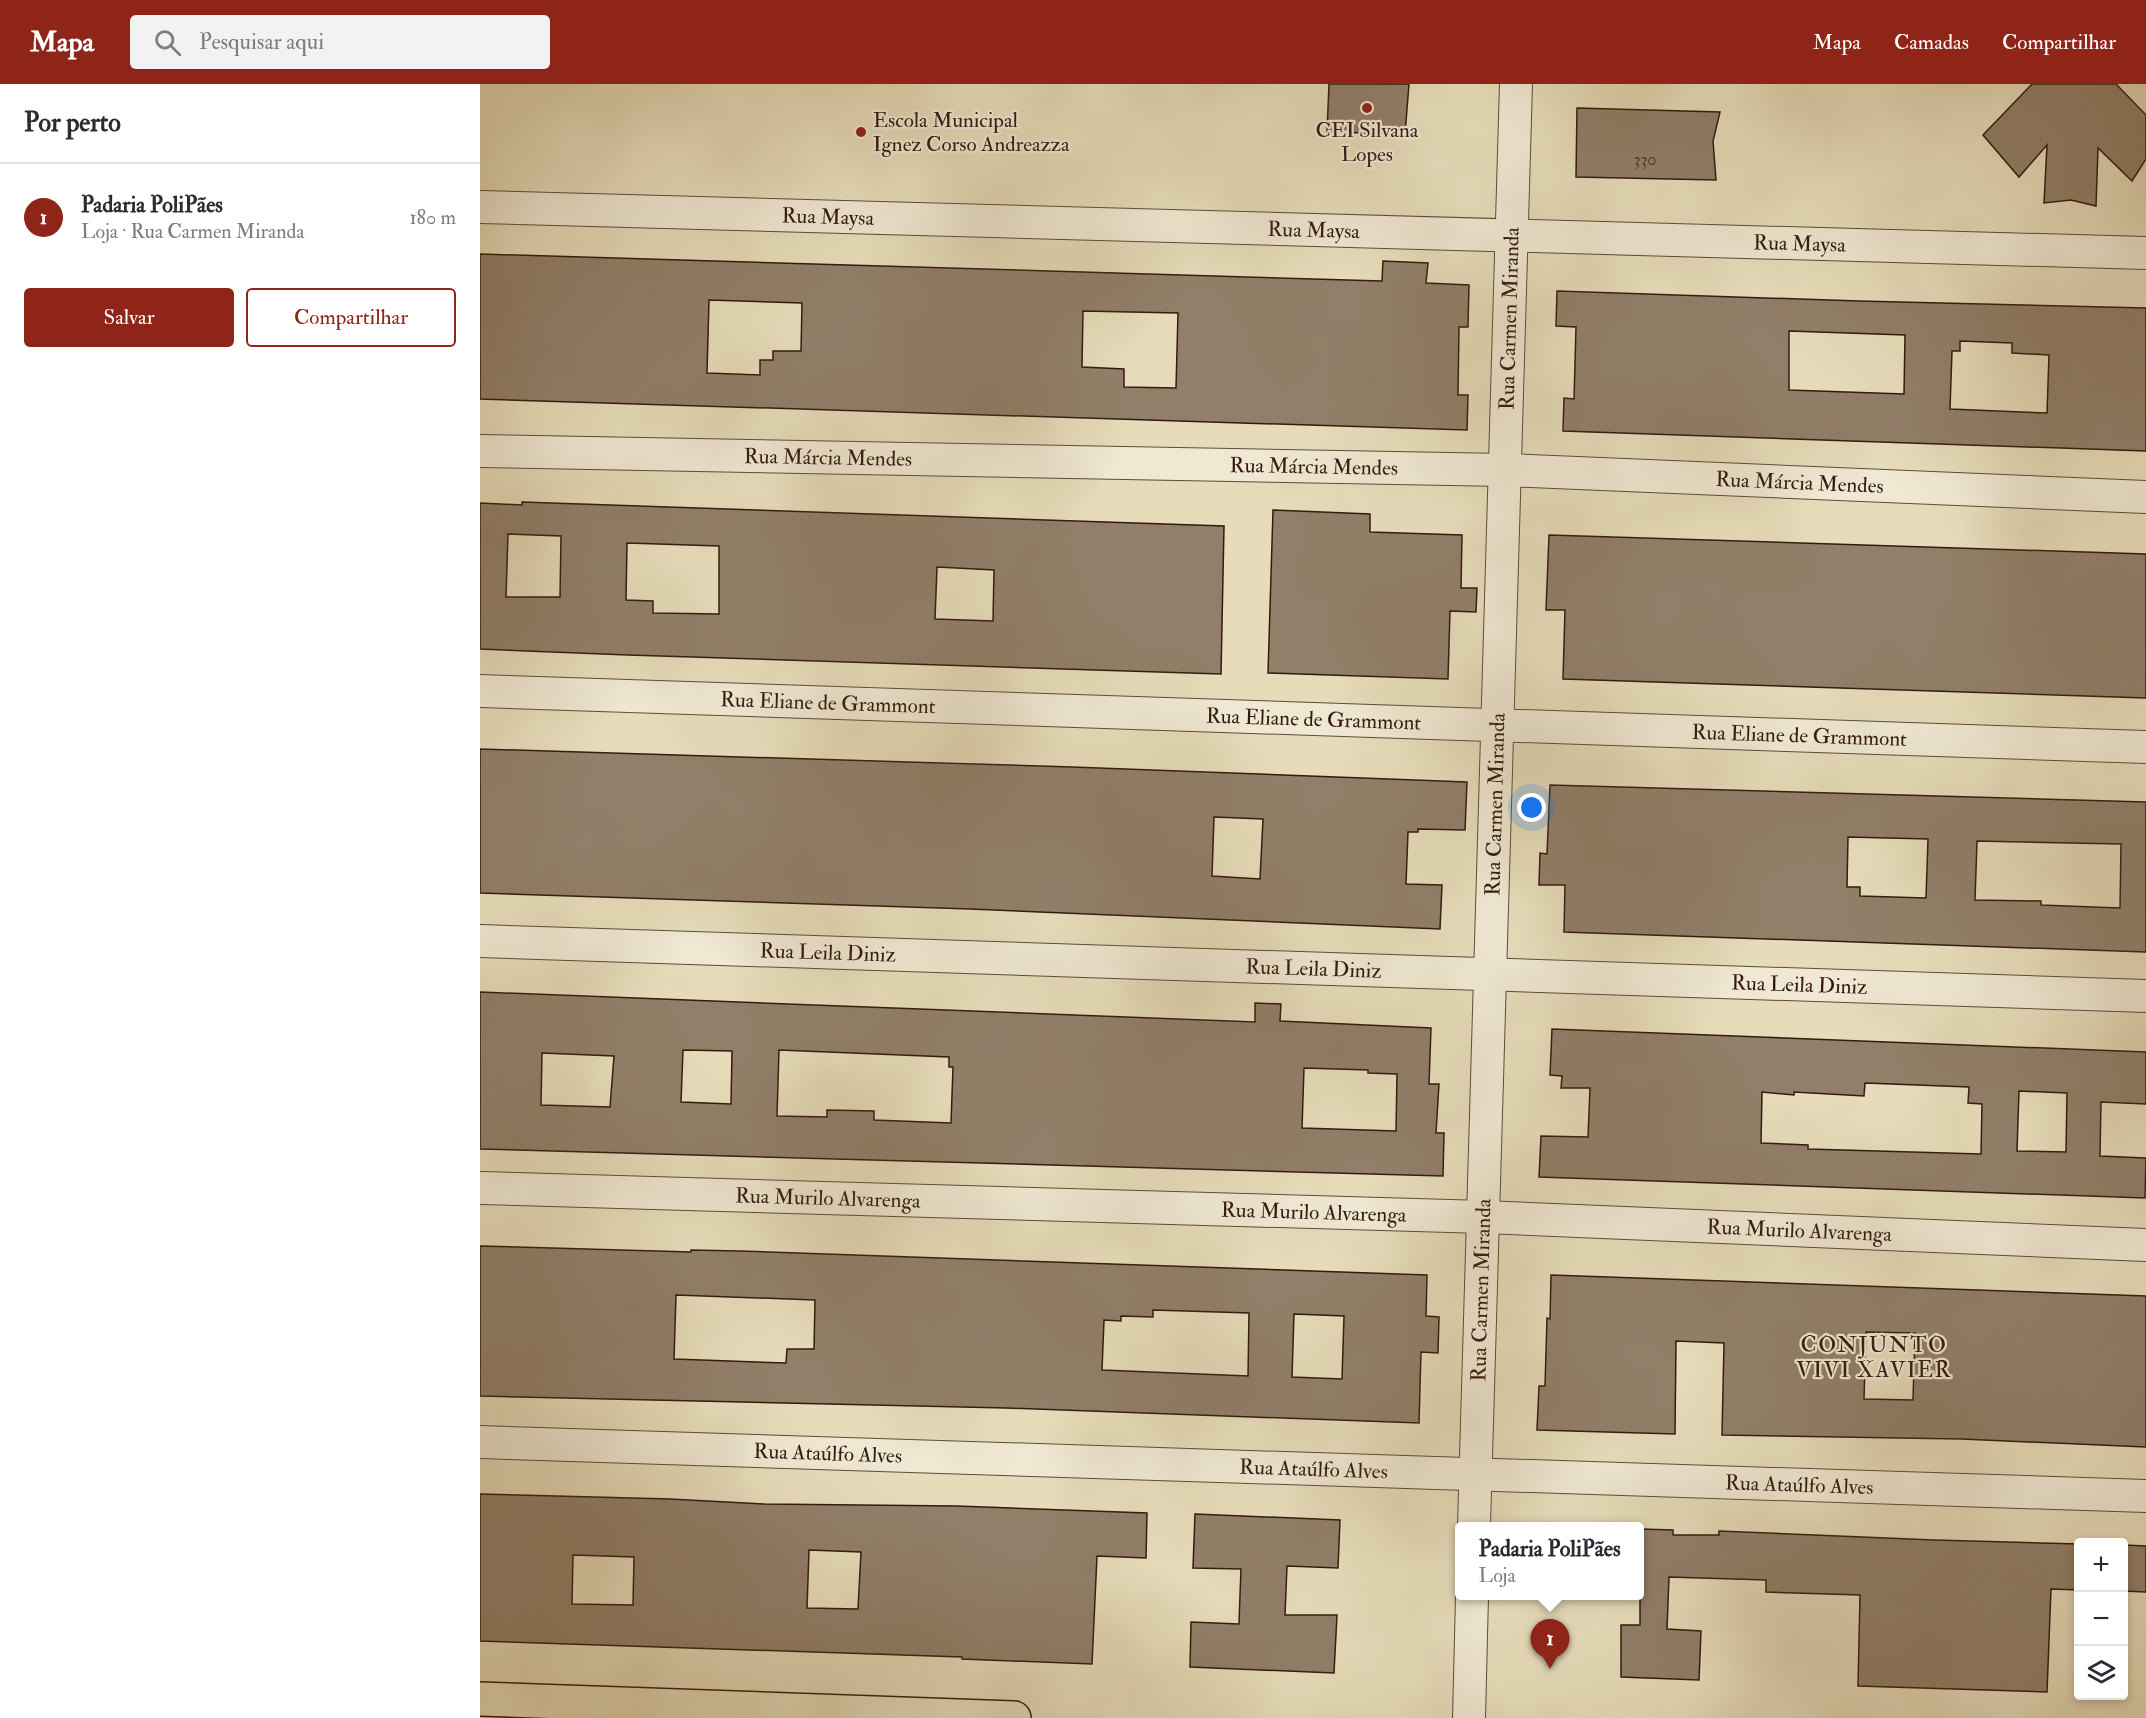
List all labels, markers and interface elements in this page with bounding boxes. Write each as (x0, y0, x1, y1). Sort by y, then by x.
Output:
search box (130, 15, 550, 69)
text: Mapa (30, 25, 94, 60)
icon: search (151, 26, 184, 59)
text: Pesquisar aqui (199, 28, 324, 56)
text: Mapa (1813, 29, 1861, 56)
text: Camadas (1894, 29, 1969, 56)
text: Compartilhar (2002, 29, 2116, 56)
marker: CEI Silvana Lopes (1360, 101, 1374, 115)
text: Por perto (24, 107, 121, 139)
place label: Escola Municipal Ignez Corso Andreazza (873, 107, 1070, 158)
place label: CEI Silvana Lopes (1316, 117, 1419, 168)
marker: Escola Municipal Ignez Corso Andreazza (854, 125, 868, 139)
house number: 330 (1633, 148, 1657, 171)
text: Padaria PoliPães (81, 191, 223, 219)
street label: Rua Maysa (781, 202, 875, 231)
text: 1 (40, 205, 47, 230)
text: 180 m (409, 205, 456, 230)
street label: Rua Maysa (1267, 215, 1361, 245)
text: Loja · Rua Carmen Miranda (81, 219, 305, 244)
street label: Rua Carmen Miranda (1493, 226, 1525, 410)
street label: Rua Maysa (1753, 229, 1846, 258)
button: Salvar (24, 288, 234, 347)
button: Compartilhar (246, 288, 456, 347)
street label: Rua Márcia Mendes (744, 442, 912, 473)
street label: Rua Márcia Mendes (1229, 451, 1398, 482)
street label: Rua Márcia Mendes (1715, 465, 1884, 499)
street label: Rua Eliane de Grammont (720, 686, 936, 720)
street label: Rua Eliane de Grammont (1205, 702, 1422, 736)
street label: Rua Carmen Miranda (1479, 712, 1511, 896)
street label: Rua Eliane de Grammont (1691, 718, 1908, 752)
your location (1517, 793, 1546, 822)
street label: Rua Leila Diniz (759, 937, 896, 968)
street label: Rua Leila Diniz (1245, 953, 1382, 984)
street label: Rua Leila Diniz (1731, 969, 1868, 1000)
street label: Rua Murilo Alvarenga (735, 1182, 921, 1214)
street label: Rua Murilo Alvarenga (1221, 1196, 1407, 1228)
street label: Rua Carmen Miranda (1465, 1198, 1497, 1382)
street label: Rua Murilo Alvarenga (1706, 1213, 1893, 1248)
district label: CONJUNTO VIVI XAVIER (1796, 1331, 1952, 1384)
street label: Rua Ataúlfo Alves (753, 1437, 902, 1469)
street label: Rua Ataúlfo Alves (1239, 1453, 1388, 1485)
street label: Rua Ataúlfo Alves (1725, 1469, 1874, 1501)
popup (1455, 1522, 1644, 1600)
text: Padaria PoliPães (1479, 1535, 1620, 1563)
map controls (2074, 1538, 2128, 1700)
button: + (2074, 1538, 2128, 1592)
text: Loja (1479, 1563, 1516, 1588)
button: − (2074, 1592, 2128, 1646)
pin: 1 (1530, 1620, 1570, 1669)
button: layers (2074, 1646, 2128, 1700)

